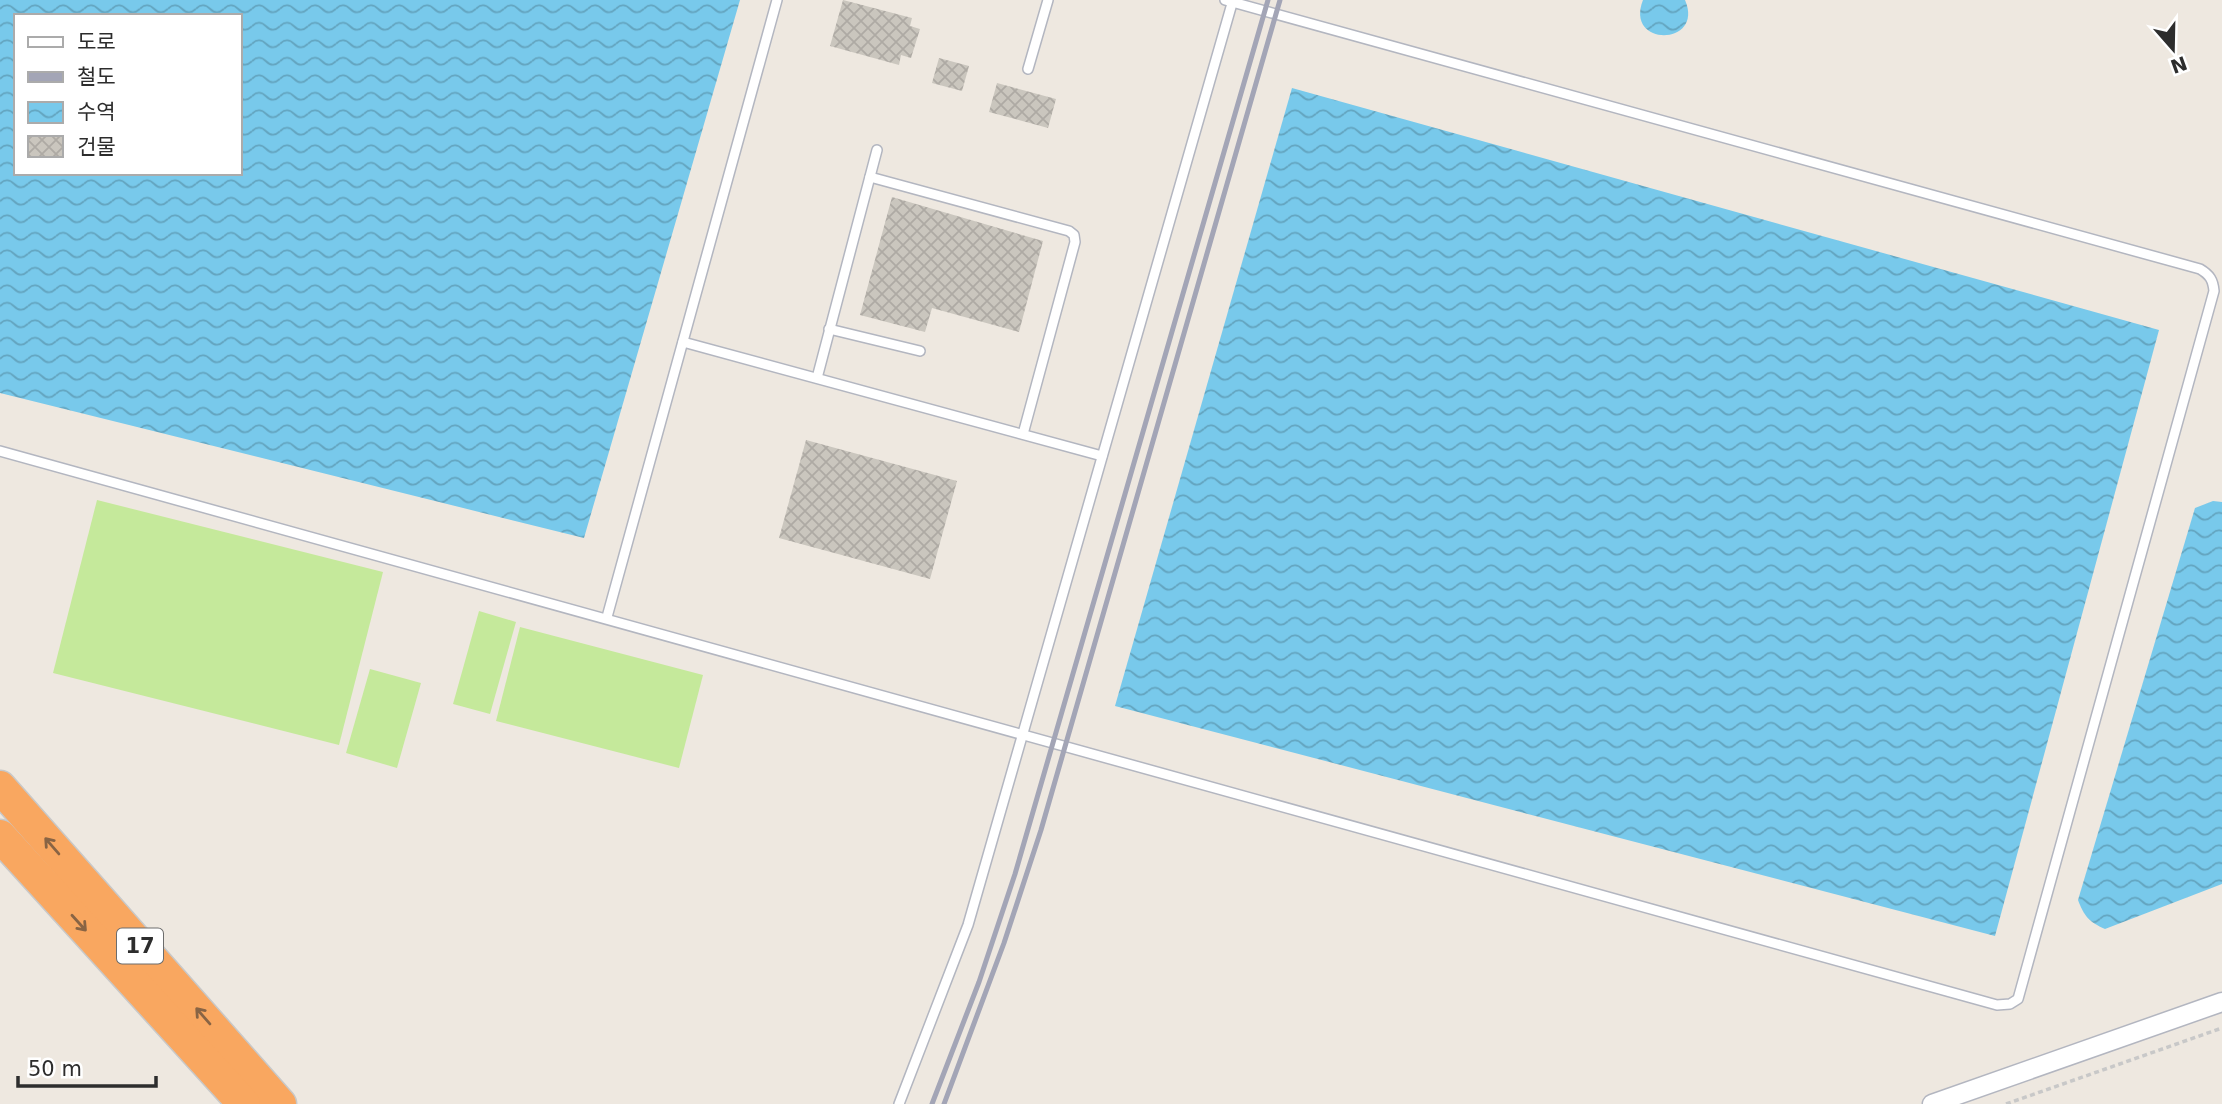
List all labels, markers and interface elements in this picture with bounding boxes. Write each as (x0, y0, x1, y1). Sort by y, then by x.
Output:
legend (14, 14, 242, 175)
north arrow (2138, 14, 2208, 84)
text: 도로 (77, 30, 116, 54)
text: N (2168, 52, 2190, 78)
text: 철도 (77, 65, 116, 89)
text: 수역 (77, 100, 116, 124)
text: 건물 (77, 135, 116, 159)
one-way arrow (44, 837, 60, 855)
one-way arrow (71, 914, 87, 932)
road number: 17 (117, 928, 163, 964)
one-way arrow (194, 1008, 211, 1025)
scale bar (18, 1044, 156, 1088)
text: 50 m (28, 1057, 82, 1081)

